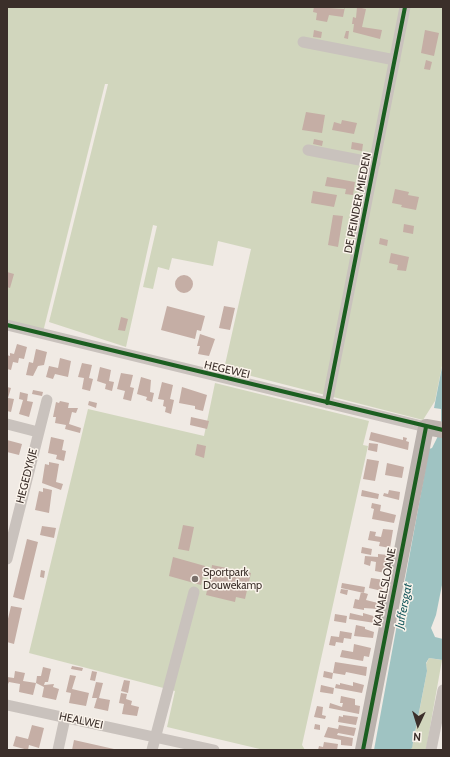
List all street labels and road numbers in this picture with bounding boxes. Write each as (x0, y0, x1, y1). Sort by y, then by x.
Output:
street label: DE PEINDER MIEDEN (342, 152, 374, 254)
street label: HEGEWEI (203, 358, 251, 382)
street label: HEGEDYKJE (14, 447, 40, 505)
street label: KANAELSLOANE (371, 547, 399, 627)
street label: HEALWEI (58, 710, 104, 732)

